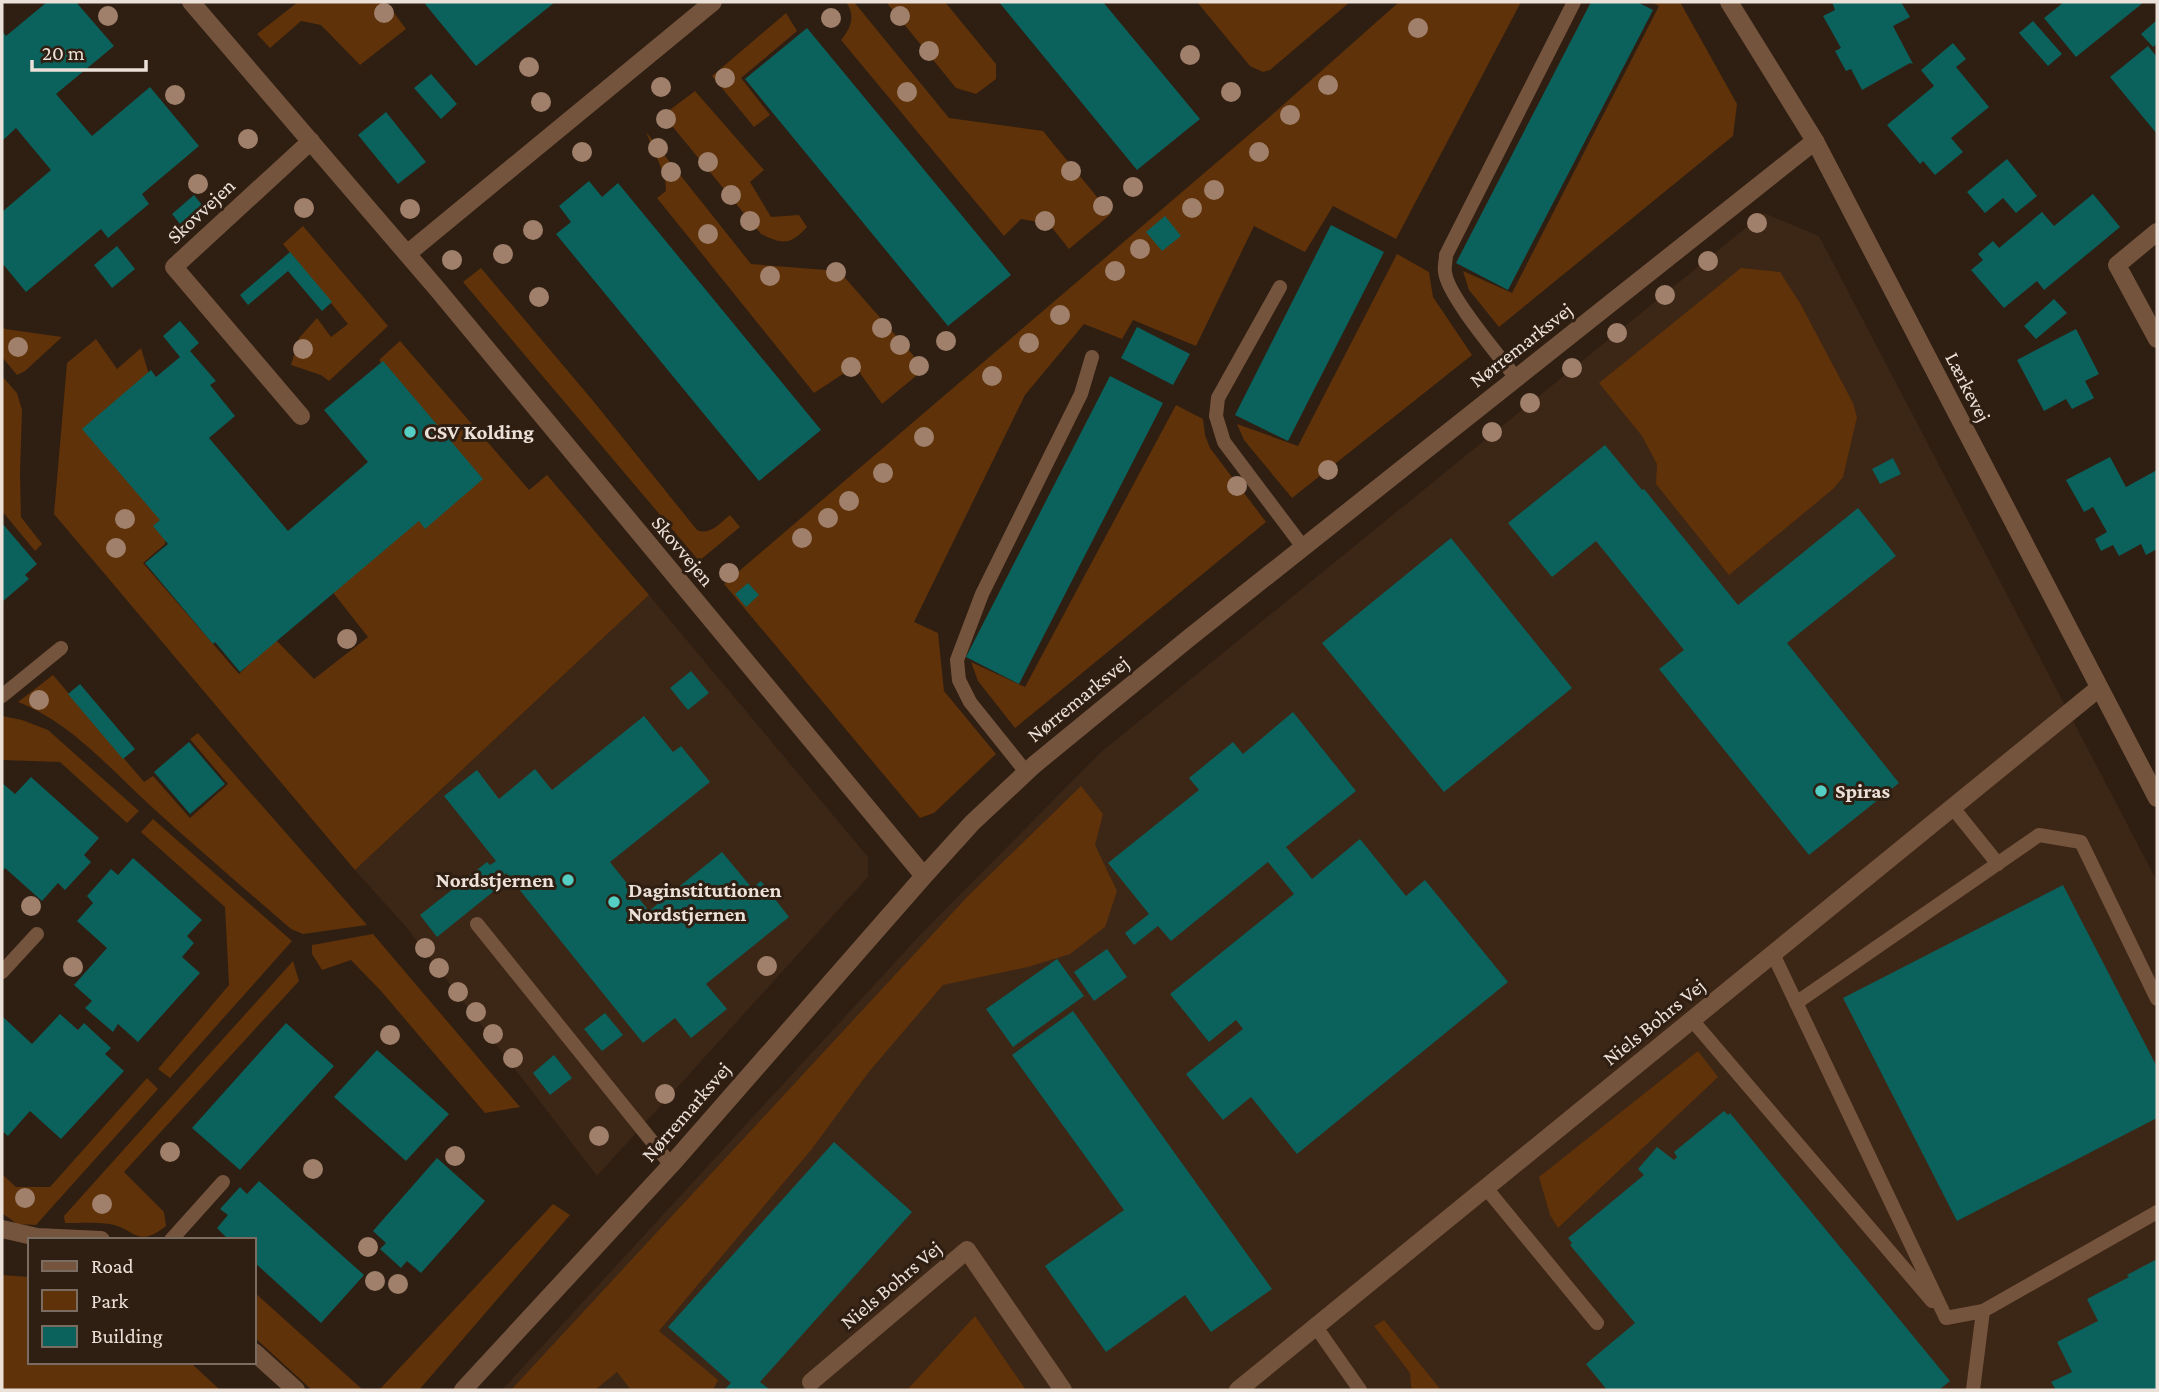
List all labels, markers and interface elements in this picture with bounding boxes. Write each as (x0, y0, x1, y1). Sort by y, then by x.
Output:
scale bar (32, 28, 145, 72)
text: 20 m (42, 41, 85, 65)
street label: Skovvejen (162, 173, 240, 249)
street label: Nørremarksvej (1465, 297, 1577, 393)
street label: Lærkevej (1940, 348, 1996, 426)
place label: CSV Kolding (424, 420, 534, 444)
marker: CSV Kolding (402, 424, 418, 440)
street label: Skovvejen (647, 511, 719, 591)
street label: Nørremarksvej (1022, 651, 1134, 747)
place label: Spiras (1835, 779, 1890, 803)
marker: Spiras (1813, 783, 1829, 799)
place label: Nordstjernen (436, 868, 554, 892)
marker: Nordstjernen (560, 872, 576, 888)
place label: Daginstitutionen Nordstjernen (628, 878, 782, 926)
marker: Daginstitutionen Nordstjernen (606, 894, 622, 910)
street label: Niels Bohrs Vej (1598, 974, 1710, 1070)
street label: Nørremarksvej (636, 1057, 736, 1167)
street label: Niels Bohrs Vej (836, 1236, 946, 1334)
legend (28, 1238, 256, 1364)
text: Road (91, 1254, 134, 1278)
text: Park (91, 1289, 128, 1313)
text: Building (91, 1324, 163, 1348)

